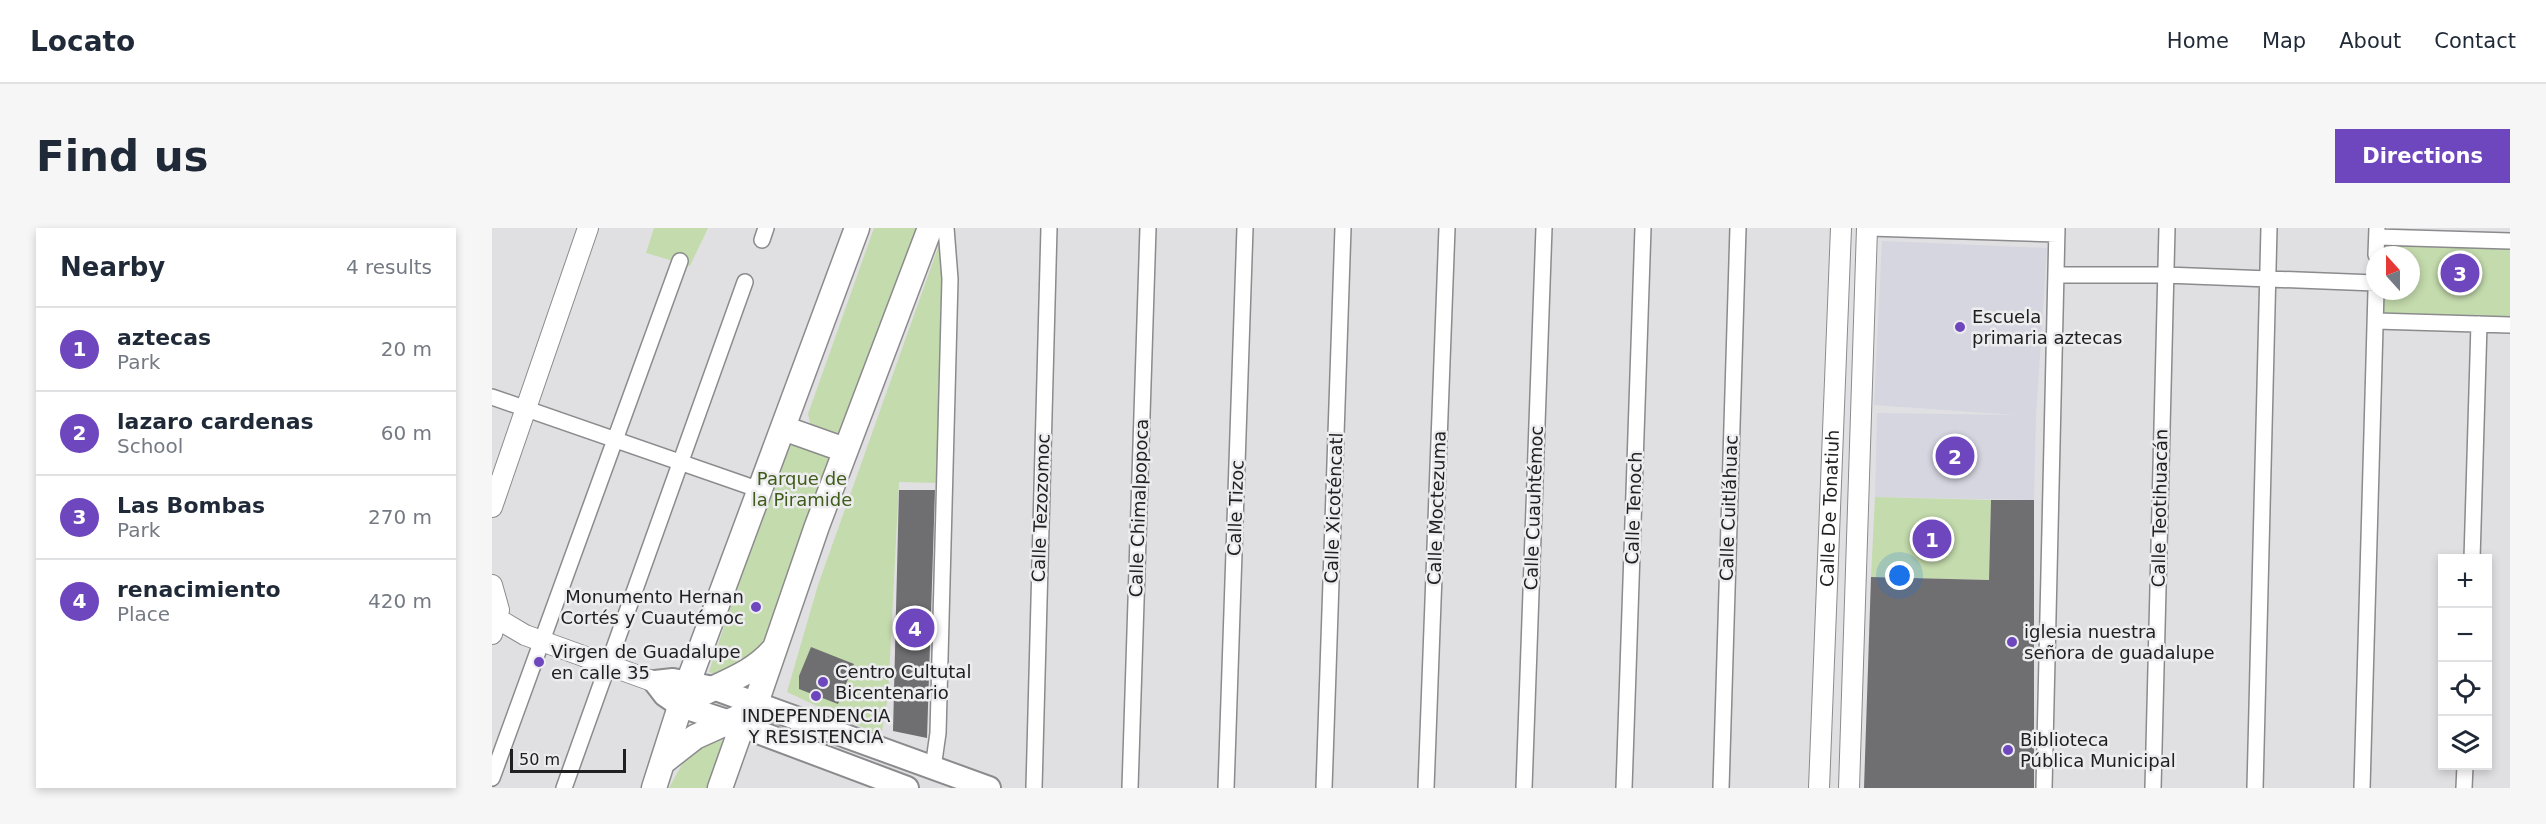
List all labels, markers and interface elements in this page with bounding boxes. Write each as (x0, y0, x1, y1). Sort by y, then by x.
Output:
text: Locato (30, 25, 135, 58)
text: Home (2167, 29, 2229, 53)
text: Map (2262, 29, 2306, 53)
text: About (2339, 29, 2401, 53)
text: Contact (2434, 29, 2516, 53)
button: Directions (2335, 129, 2510, 183)
text: Find us (36, 132, 209, 181)
north arrow (2366, 246, 2420, 300)
pin: 3 (2440, 250, 2480, 296)
text: Nearby (60, 252, 165, 282)
text: 4 results (346, 255, 432, 279)
place label: Escuela primaria aztecas (1972, 306, 2122, 348)
marker: Escuela primaria aztecas (1953, 320, 1967, 334)
text: aztecas (117, 325, 211, 350)
text: 1 (73, 337, 86, 361)
text: 20 m (381, 337, 432, 361)
text: Park (117, 350, 160, 374)
text: lazaro cardenas (117, 409, 314, 434)
street label: Calle Chimalpopoca (1125, 418, 1152, 598)
text: 2 (73, 421, 86, 445)
text: 60 m (381, 421, 432, 445)
street label: Calle Cuauhtémoc (1520, 425, 1547, 591)
street label: Calle Teotihuacán (2148, 428, 2171, 587)
street label: Calle De Tonatiuh (1816, 429, 1843, 587)
street label: Calle Moctezuma (1423, 430, 1450, 585)
street label: Calle Xicoténcatl (1320, 432, 1347, 584)
street label: Calle Tezozomoc (1027, 433, 1054, 583)
text: School (117, 434, 183, 458)
pin: 2 (1936, 434, 1974, 478)
street label: Calle Cuitláhuac (1715, 435, 1742, 581)
street label: Calle Tenoch (1621, 451, 1646, 565)
street label: Calle Tizoc (1223, 460, 1248, 556)
park label: Parque de la Piramide (752, 468, 852, 510)
text: Las Bombas (117, 493, 265, 518)
text: 3 (73, 505, 86, 529)
text: 270 m (368, 505, 432, 529)
pin: 1 (1912, 516, 1952, 562)
text: Park (117, 518, 160, 542)
map controls (2438, 554, 2492, 770)
button: + (2438, 554, 2492, 608)
your location (1885, 561, 1914, 590)
text: renacimiento (117, 577, 281, 602)
place label: Monumento Hernan Cortés y Cuautémoc (560, 586, 744, 628)
text: 4 (73, 589, 86, 613)
text: 420 m (368, 589, 432, 613)
marker: Monumento Hernan Cortés y Cuautémoc (749, 600, 763, 614)
text: Place (117, 602, 170, 626)
pin: 4 (896, 606, 934, 650)
button: − (2438, 608, 2492, 662)
place label: iglesia nuestra señora de guadalupe (2024, 621, 2214, 663)
marker: iglesia nuestra señora de guadalupe (2005, 635, 2019, 649)
place label: Virgen de Guadalupe en calle 35 (551, 641, 741, 683)
marker: Virgen de Guadalupe en calle 35 (532, 655, 546, 669)
place label: Centro Cultutal Bicentenario (835, 661, 971, 703)
button: locate (2438, 662, 2492, 716)
marker: Centro Cultutal Bicentenario (816, 675, 830, 689)
marker: INDEPENDENCIA Y RESISTENCIA (809, 689, 823, 703)
place label: INDEPENDENCIA Y RESISTENCIA (742, 705, 891, 747)
button: layers (2438, 716, 2492, 770)
place label: Biblioteca Pública Municipal (2020, 729, 2176, 771)
marker: Biblioteca Pública Municipal (2001, 743, 2015, 757)
scale bar (510, 746, 626, 774)
text: 50 m (519, 750, 560, 769)

